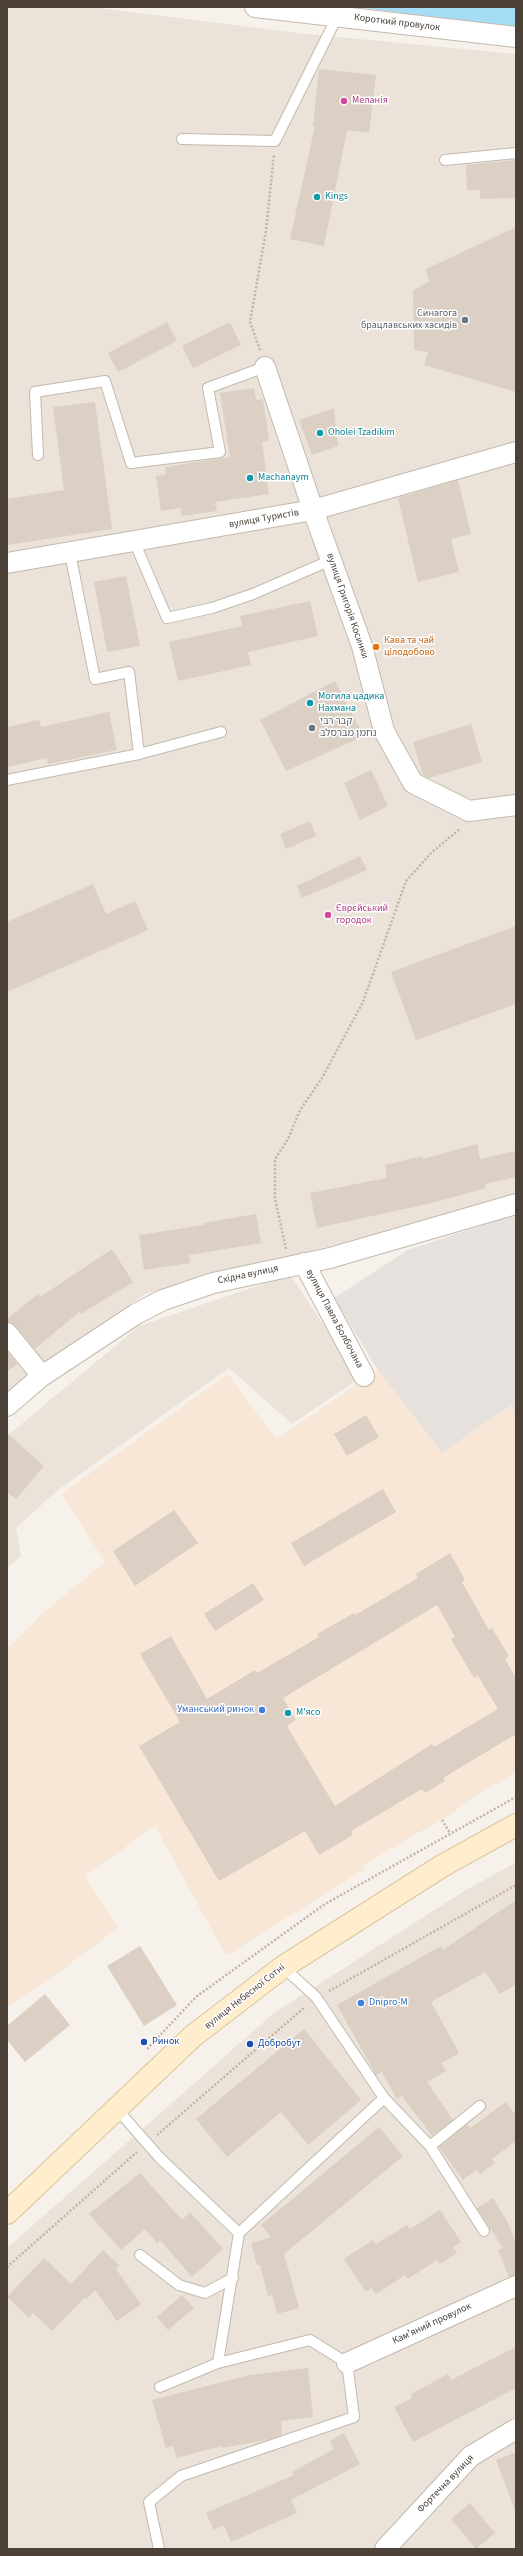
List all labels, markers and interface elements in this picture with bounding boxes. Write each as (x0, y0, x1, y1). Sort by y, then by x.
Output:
street label: Короткий провулок (353, 12, 441, 34)
place label: Меланія (352, 95, 388, 107)
marker: Меланія (339, 96, 349, 106)
place label: Kings (325, 191, 348, 203)
marker: Kings (312, 192, 322, 202)
place label: Синагога брацлавських хасидів (361, 308, 457, 332)
marker: Синагога брацлавських хасидів (460, 315, 470, 325)
place label: Oholei Tzadikim (328, 427, 395, 439)
marker: Oholei Tzadikim (315, 428, 325, 438)
place label: Machanaym (258, 472, 309, 484)
marker: Machanaym (245, 473, 255, 483)
street label: вулиця Туристів (228, 507, 300, 531)
street label: вулиця Григорія Косинки (323, 552, 371, 660)
place label: Кава та чай цілодобово (384, 635, 435, 658)
marker: Кава та чай цілодобово (371, 642, 381, 652)
place label: Могила цадика Нахмана (318, 691, 384, 714)
marker: Могила цадика Нахмана (305, 698, 315, 708)
place label: קבר רבי נחמן מברסלב (320, 716, 376, 740)
marker: קבר רבי נחמן מברסלב (307, 723, 317, 733)
place label: Єврєйський городок (336, 903, 388, 926)
marker: Єврєйський городок (323, 910, 333, 920)
street label: Східна вулиця (216, 1263, 280, 1287)
street label: вулиця Павла Болбочана (303, 1267, 365, 1371)
place label: Уманський ринок (177, 1704, 254, 1716)
marker: Уманський ринок (257, 1705, 267, 1715)
place label: М'ясо (296, 1707, 320, 1719)
marker: М'ясо (283, 1708, 293, 1718)
street label: вулиця Небесної Сотні (202, 1962, 288, 2032)
place label: Dnipro-M (369, 1997, 408, 2009)
marker: Dnipro-M (356, 1998, 366, 2008)
place label: Ринок (152, 2036, 179, 2048)
marker: Ринок (139, 2037, 149, 2047)
place label: Добробут (258, 2038, 301, 2050)
marker: Добробут (245, 2039, 255, 2049)
street label: Камʼяний провулок (391, 2301, 473, 2347)
street label: Фортечна вулиця (415, 2452, 477, 2516)

